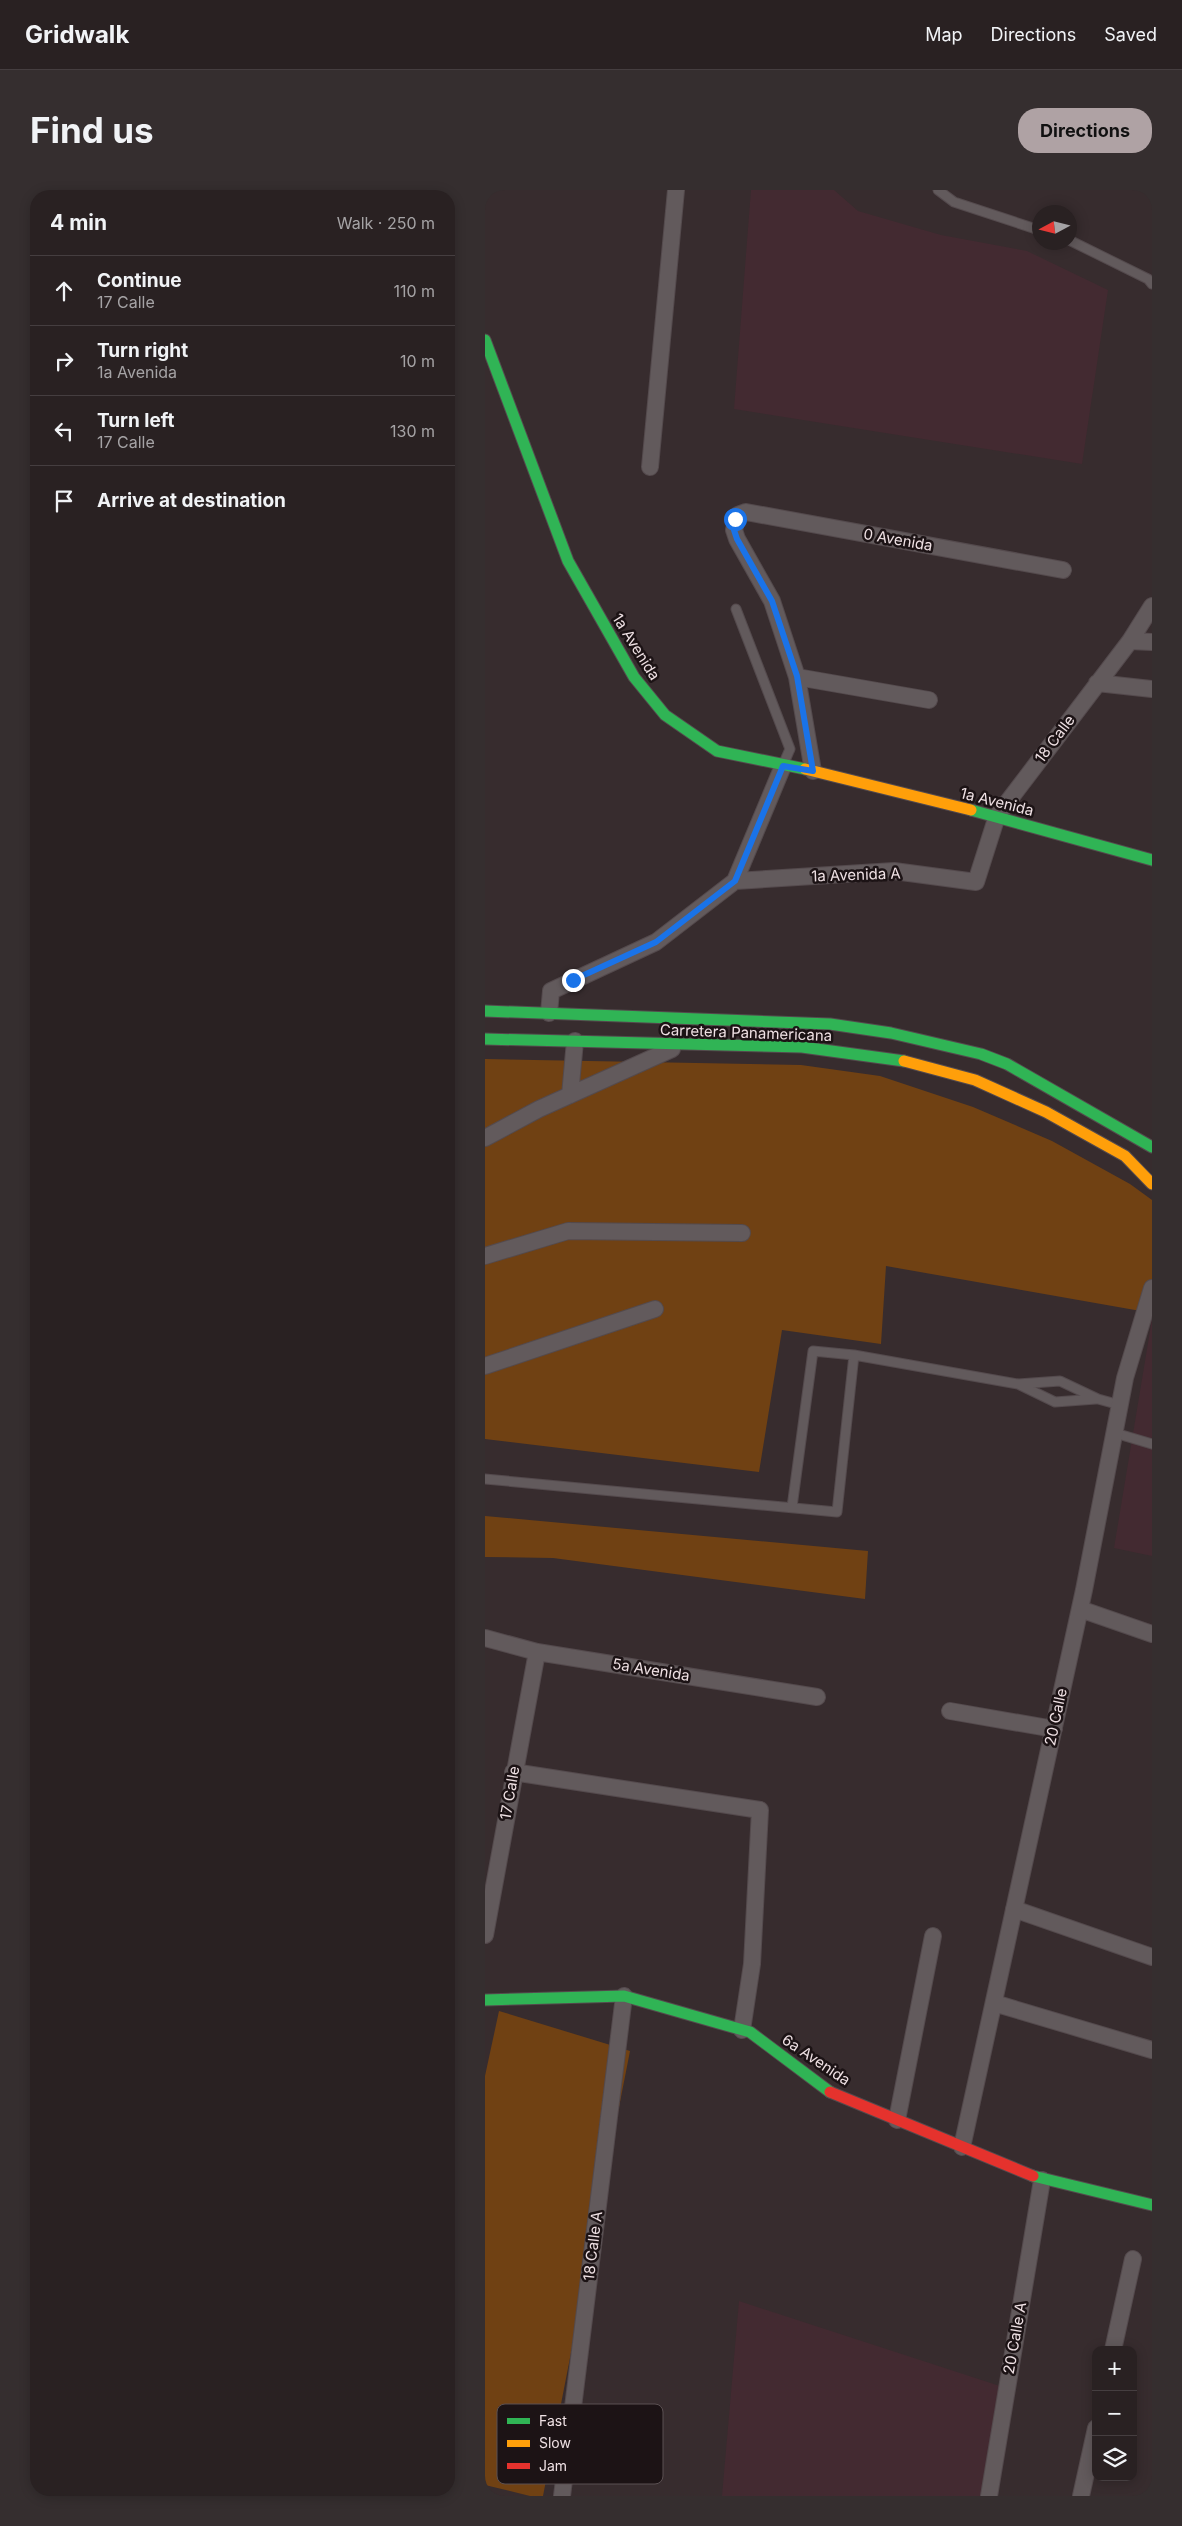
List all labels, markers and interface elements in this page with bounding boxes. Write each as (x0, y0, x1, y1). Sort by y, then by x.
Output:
text: Gridwalk (25, 20, 129, 49)
text: Map (925, 24, 963, 45)
text: Directions (991, 24, 1076, 45)
text: Saved (1104, 24, 1157, 45)
button: Directions (1018, 108, 1152, 153)
text: Find us (30, 109, 154, 151)
north arrow (1032, 205, 1077, 250)
text: 4 min (50, 210, 107, 235)
text: Walk · 250 m (337, 213, 435, 233)
text: Continue (97, 269, 182, 292)
icon: ahead (50, 277, 78, 305)
text: 110 m (393, 281, 435, 301)
text: 17 Calle (97, 292, 155, 312)
text: Turn right (97, 339, 188, 362)
icon: right (50, 347, 78, 375)
text: 10 m (400, 351, 435, 371)
text: 1a Avenida (97, 362, 177, 382)
text: Turn left (97, 409, 175, 432)
icon: left (50, 417, 78, 445)
text: 130 m (390, 421, 435, 441)
text: 17 Calle (97, 432, 155, 452)
icon: arrive (50, 487, 78, 515)
text: Arrive at destination (97, 489, 286, 512)
route start (724, 508, 747, 531)
street label: 0 Avenida (862, 524, 934, 555)
street label: 1a Avenida (608, 610, 664, 684)
street label: 18 Calle (1030, 711, 1079, 766)
street label: 1a Avenida (958, 783, 1036, 820)
street label: 1a Avenida A (811, 863, 901, 886)
route end (562, 969, 585, 992)
street label: Carretera Panamericana (660, 1020, 832, 1045)
street label: 5a Avenida (611, 1654, 691, 1685)
street label: 20 Calle (1040, 1686, 1071, 1747)
street label: 17 Calle (495, 1765, 524, 1821)
street label: 6a Avenida (779, 2030, 854, 2089)
street label: 18 Calle A (579, 2210, 606, 2282)
street label: 20 Calle A (999, 2300, 1030, 2375)
map controls (1092, 2346, 1137, 2481)
button: + (1092, 2346, 1137, 2391)
button: − (1092, 2391, 1137, 2436)
legend (497, 2404, 663, 2484)
text: Fast (539, 2412, 567, 2429)
text: Slow (539, 2434, 571, 2451)
button: layers (1092, 2436, 1137, 2481)
text: Jam (539, 2457, 567, 2474)

